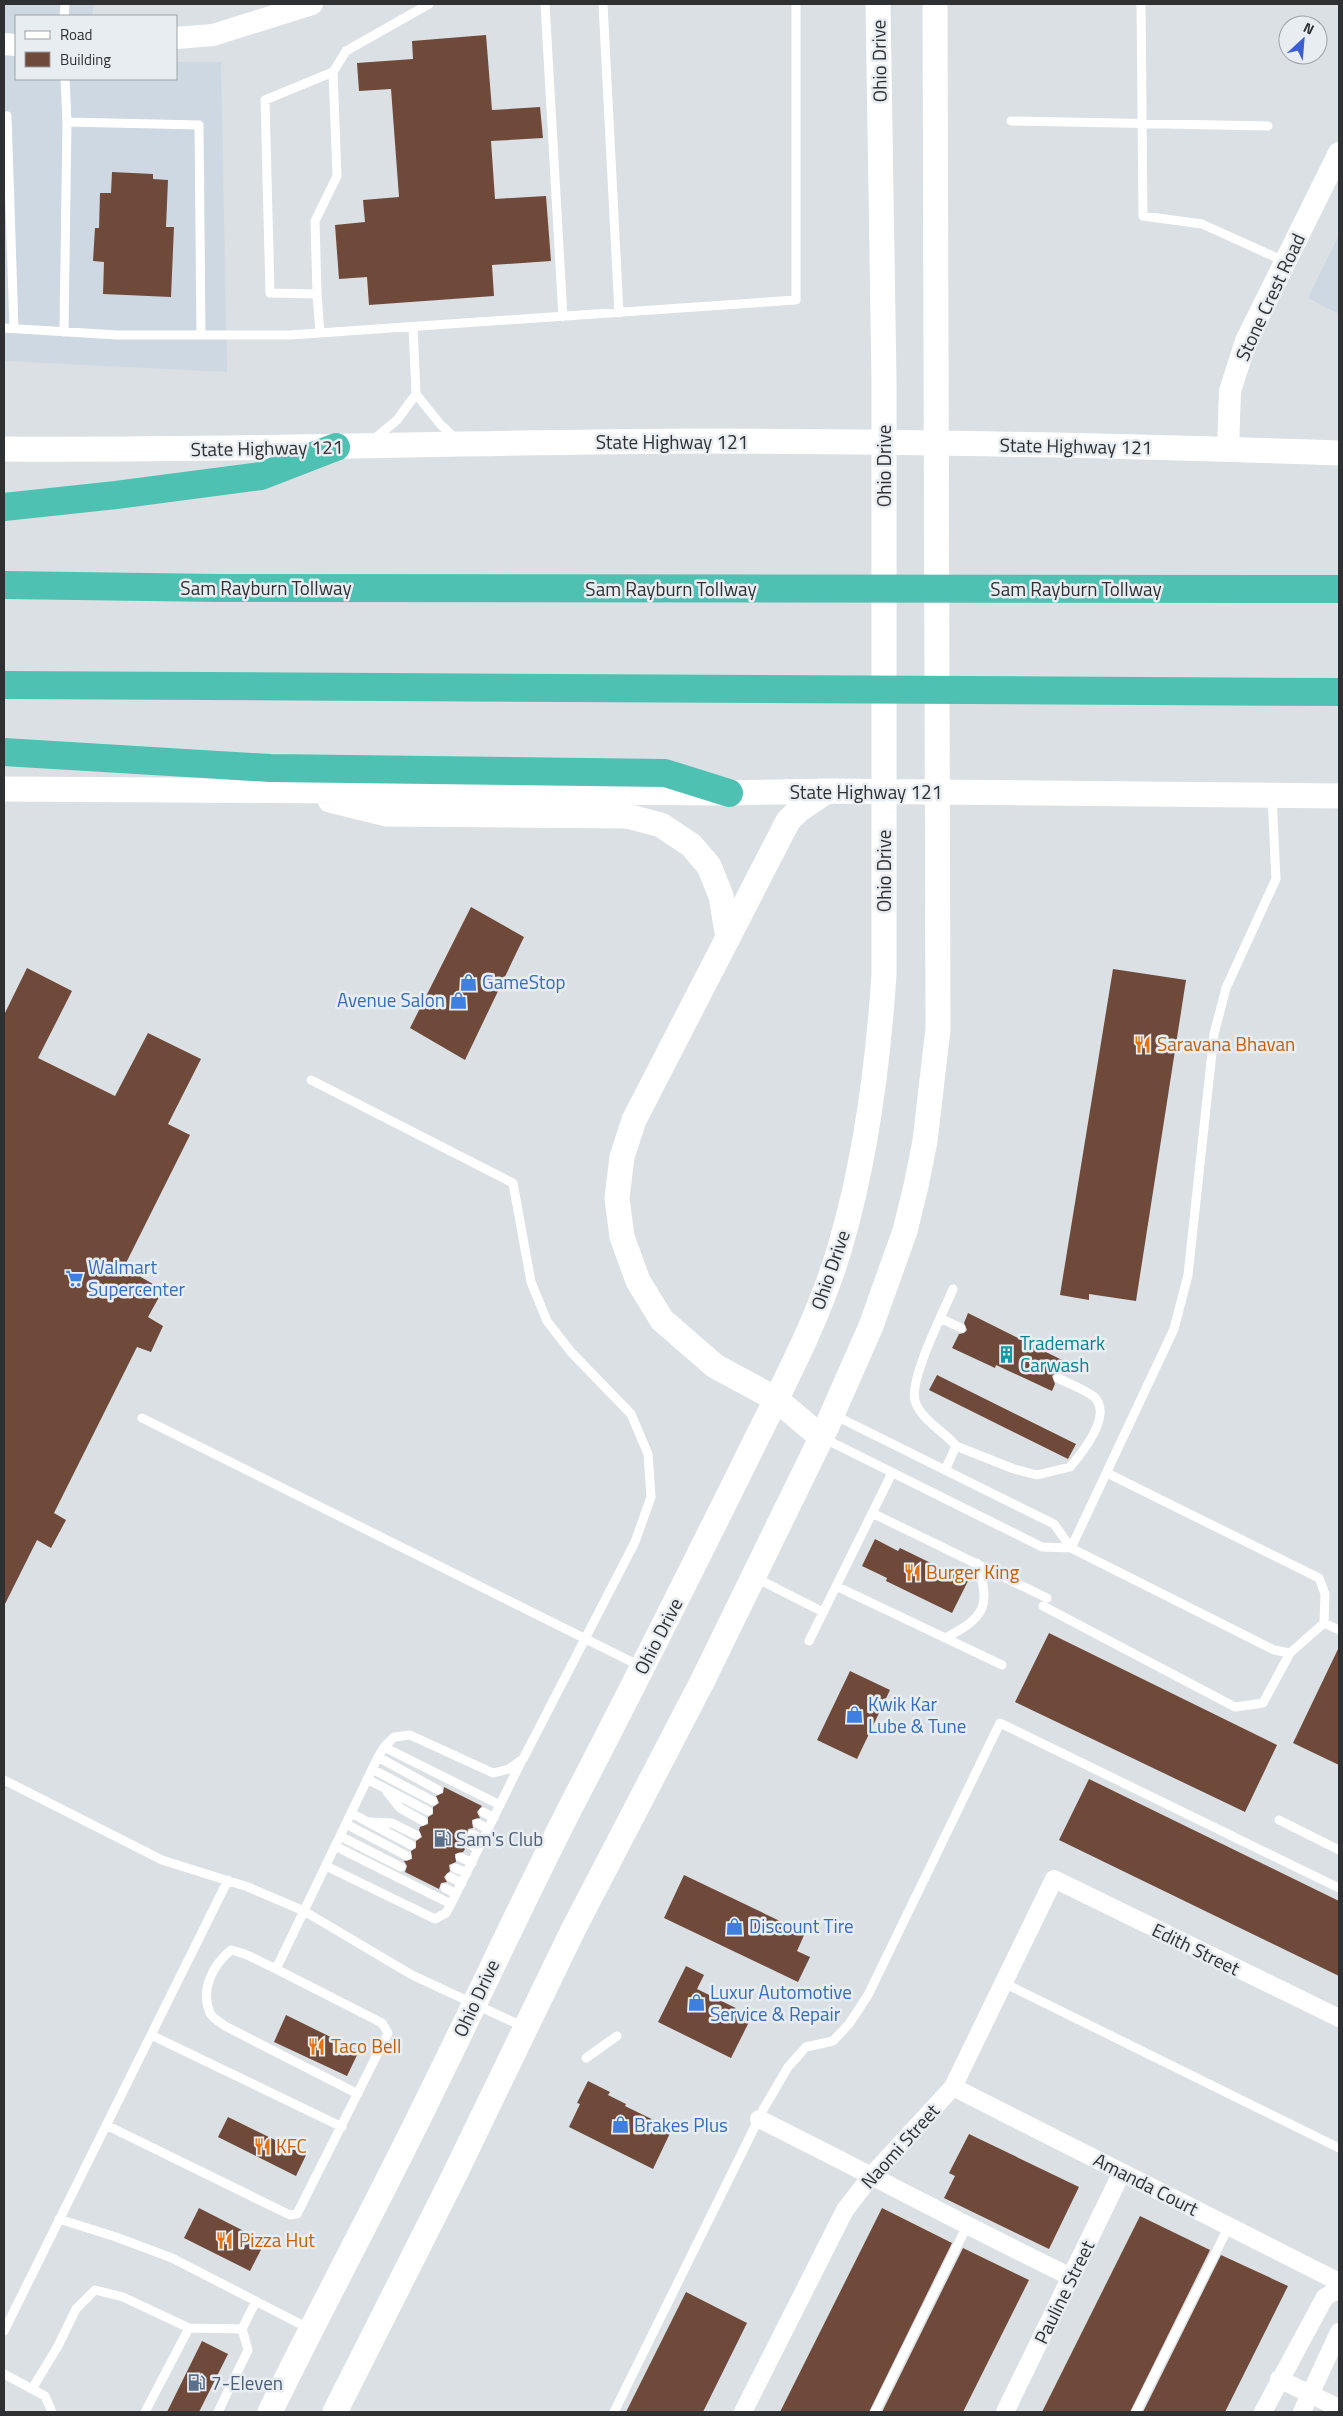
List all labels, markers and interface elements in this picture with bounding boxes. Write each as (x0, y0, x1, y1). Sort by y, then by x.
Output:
legend (15, 15, 178, 80)
north arrow (1278, 15, 1328, 65)
text: N (1300, 16, 1318, 39)
street label: Ohio Drive (863, 19, 894, 103)
text: Road (60, 23, 92, 46)
text: Building (60, 48, 111, 71)
street label: Stone Crest Road (1227, 228, 1312, 365)
street label: Ohio Drive (869, 425, 898, 507)
street label: State Highway 121 (596, 427, 748, 456)
street label: State Highway 121 (999, 430, 1153, 461)
street label: State Highway 121 (190, 432, 344, 463)
street label: Sam Rayburn Tollway (180, 573, 352, 602)
street label: Sam Rayburn Tollway (585, 574, 757, 603)
street label: Sam Rayburn Tollway (990, 574, 1162, 603)
street label: State Highway 121 (790, 777, 942, 806)
street label: Ohio Drive (869, 830, 898, 912)
place label: GameStop (482, 967, 565, 996)
shop icon: GameStop (458, 972, 478, 992)
place label: Avenue Salon (337, 985, 445, 1014)
shop icon: Avenue Salon (449, 990, 469, 1010)
place label: Saravana Bhavan (1157, 1029, 1295, 1058)
restaurant icon: Saravana Bhavan (1133, 1034, 1153, 1054)
street label: Ohio Drive (802, 1226, 857, 1314)
place label: Walmart Supercenter (88, 1252, 186, 1303)
supermarket icon: Walmart Supercenter (64, 1268, 84, 1288)
place label: Trademark Carwash (1020, 1328, 1105, 1379)
building icon: Trademark Carwash (996, 1344, 1016, 1364)
place label: Burger King (926, 1557, 1020, 1586)
restaurant icon: Burger King (902, 1562, 922, 1582)
street label: Ohio Drive (626, 1592, 689, 1679)
place label: Kwik Kar Lube & Tune (868, 1689, 966, 1740)
shop icon: Kwik Kar Lube & Tune (844, 1705, 864, 1725)
place label: Sam's Club (456, 1824, 543, 1853)
fuel station icon: Sam's Club (432, 1829, 452, 1849)
place label: Discount Tire (749, 1911, 854, 1940)
street label: Edith Street (1147, 1915, 1245, 1982)
shop icon: Discount Tire (725, 1916, 745, 1936)
street label: Ohio Drive (445, 1954, 506, 2041)
place label: Luxur Automotive Service & Repair (710, 1977, 852, 2028)
shop icon: Luxur Automotive Service & Repair (686, 1993, 706, 2013)
place label: Taco Bell (331, 2031, 401, 2060)
restaurant icon: Taco Bell (307, 2036, 327, 2056)
street label: Naomi Street (854, 2096, 946, 2195)
place label: Brakes Plus (634, 2110, 728, 2139)
shop icon: Brakes Plus (610, 2115, 630, 2135)
place label: KFC (276, 2131, 307, 2160)
restaurant icon: KFC (252, 2136, 272, 2156)
street label: Amanda Court (1089, 2145, 1204, 2223)
place label: Pizza Hut (239, 2225, 315, 2254)
restaurant icon: Pizza Hut (215, 2230, 235, 2250)
street label: Pauline Street (1026, 2235, 1101, 2349)
place label: 7-Eleven (211, 2368, 283, 2397)
fuel station icon: 7-Eleven (187, 2373, 207, 2393)

